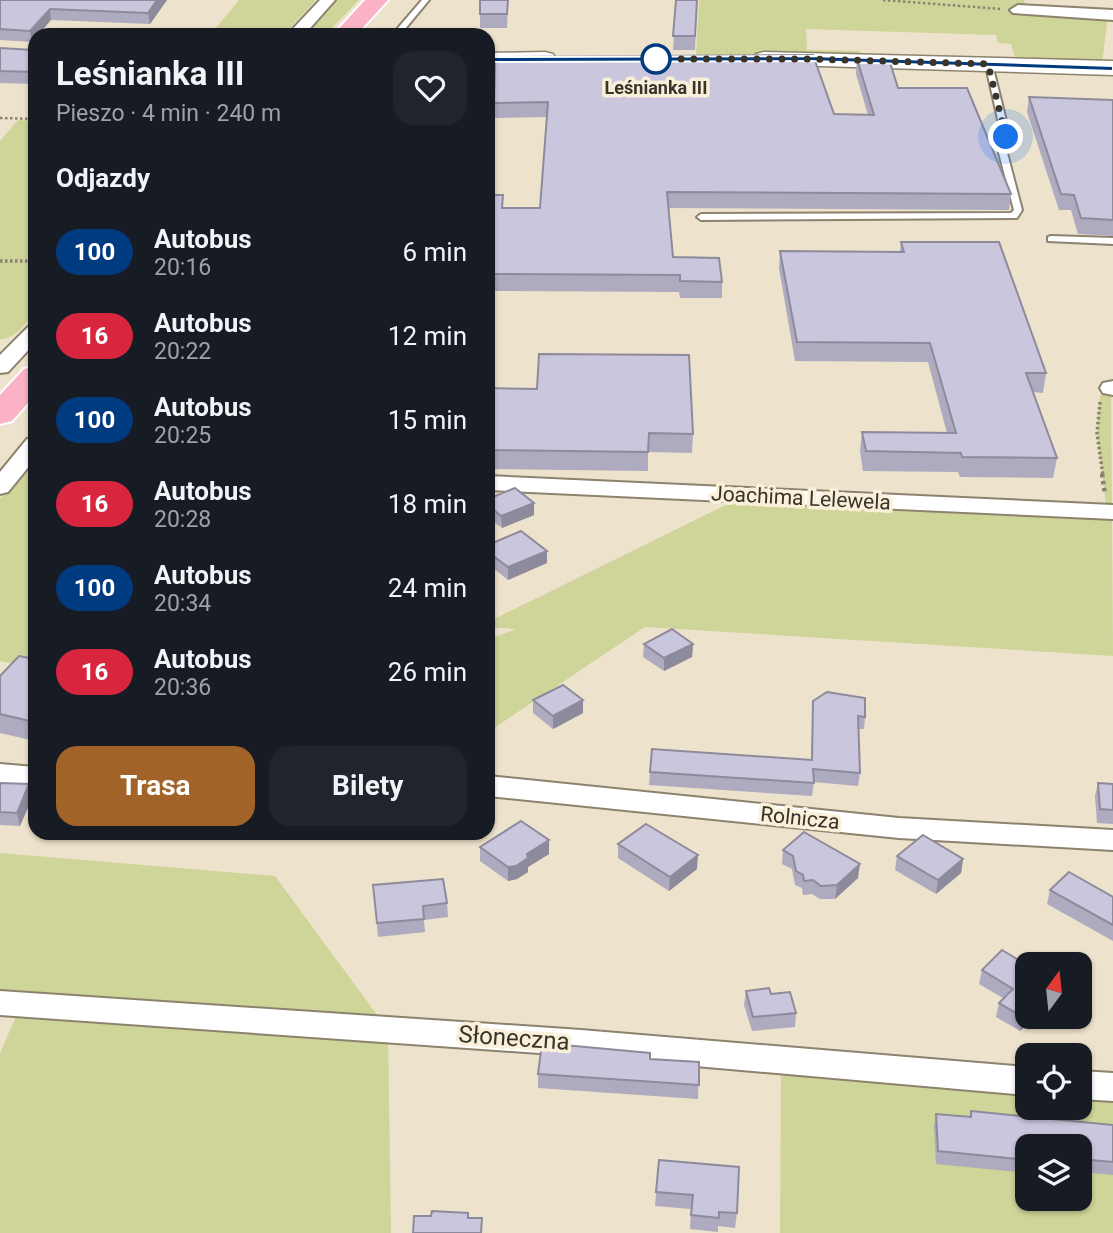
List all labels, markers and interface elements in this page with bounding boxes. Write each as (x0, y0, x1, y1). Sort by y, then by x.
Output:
marker: Leśnianka III (641, 44, 671, 74)
button: heart (393, 51, 467, 125)
text: Leśnianka III (56, 54, 244, 93)
place label: Leśnianka III (605, 77, 707, 98)
text: Pieszo · 4 min · 240 m (56, 100, 281, 127)
your location (988, 119, 1023, 154)
text: Odjazdy (56, 163, 150, 193)
text: Autobus (154, 224, 252, 254)
text: 6 min (402, 237, 467, 267)
text: 100 (74, 238, 115, 266)
text: 20:16 (154, 254, 211, 281)
text: Autobus (154, 308, 252, 338)
text: 12 min (388, 321, 467, 351)
text: 16 (81, 322, 108, 350)
text: 20:22 (154, 338, 211, 365)
text: Autobus (154, 392, 252, 422)
text: 15 min (388, 405, 467, 435)
text: 100 (74, 406, 115, 434)
text: 20:25 (154, 422, 211, 449)
text: Autobus (154, 476, 252, 506)
street label: Joachima Lelewela (711, 481, 891, 515)
text: 18 min (388, 489, 467, 519)
text: 16 (81, 490, 108, 518)
text: 20:28 (154, 506, 211, 533)
text: Autobus (154, 560, 252, 590)
text: 24 min (388, 573, 467, 603)
text: 100 (74, 574, 115, 602)
text: 20:34 (154, 590, 211, 617)
text: Autobus (154, 644, 252, 674)
text: 26 min (388, 657, 467, 687)
text: 16 (81, 658, 108, 686)
text: 20:36 (154, 674, 211, 701)
button: Trasa (56, 746, 255, 826)
button: Bilety (269, 746, 467, 826)
street label: Rolnicza (759, 802, 841, 834)
north arrow (1015, 952, 1092, 1029)
map controls (1015, 952, 1092, 1211)
street label: Słoneczna (458, 1020, 570, 1056)
button: locate (1015, 1043, 1092, 1120)
button: layers (1015, 1134, 1092, 1211)

